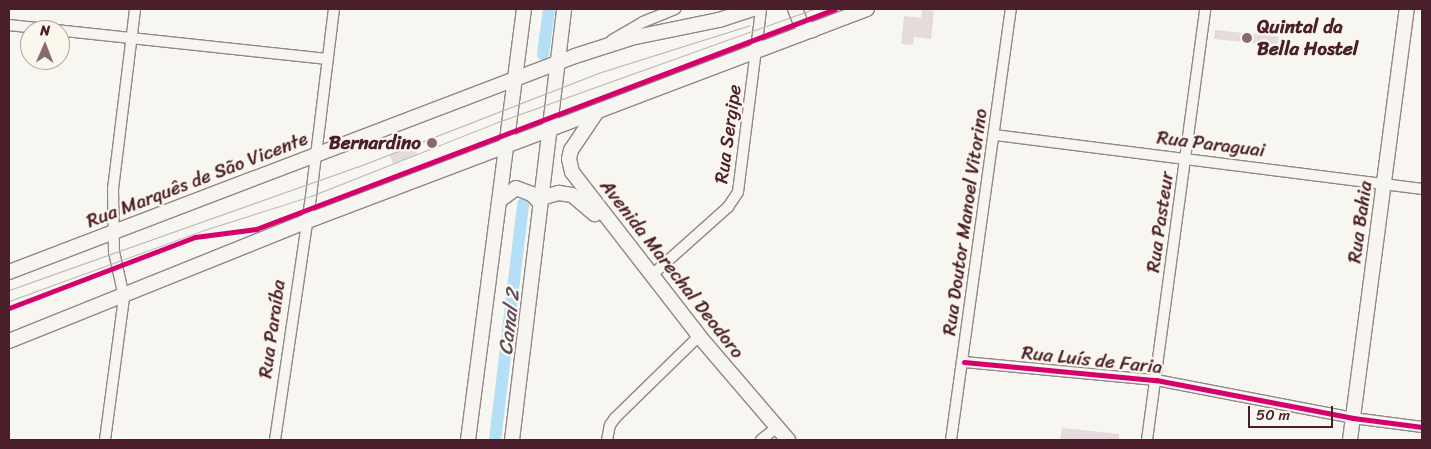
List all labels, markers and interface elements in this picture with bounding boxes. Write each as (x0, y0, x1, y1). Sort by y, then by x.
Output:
place label: Quintal da Bella Hostel (1257, 16, 1359, 60)
text: N (40, 18, 50, 43)
north arrow (20, 20, 70, 70)
marker: Quintal da Bella Hostel (1241, 32, 1253, 44)
street label: Rua Sergipe (710, 83, 746, 185)
street label: Rua Doutor Manoel Vitorino (938, 107, 992, 337)
street label: Rua Paraguai (1155, 126, 1267, 162)
street label: Rua Marquês de São Vicente (83, 127, 311, 233)
place label: Bernardino (329, 132, 421, 154)
marker: Bernardino (425, 136, 439, 150)
street label: Rua Pasteur (1142, 170, 1178, 274)
street label: Avenida Marechal Deodoro (595, 175, 749, 363)
street label: Rua Bahia (1343, 180, 1377, 264)
street label: Rua Paraíba (254, 278, 290, 380)
water label: Canal 2 (493, 288, 525, 356)
street label: Rua Luís de Faria (1021, 341, 1163, 379)
scale bar (1251, 396, 1336, 428)
text: 50 m (1256, 402, 1290, 428)

